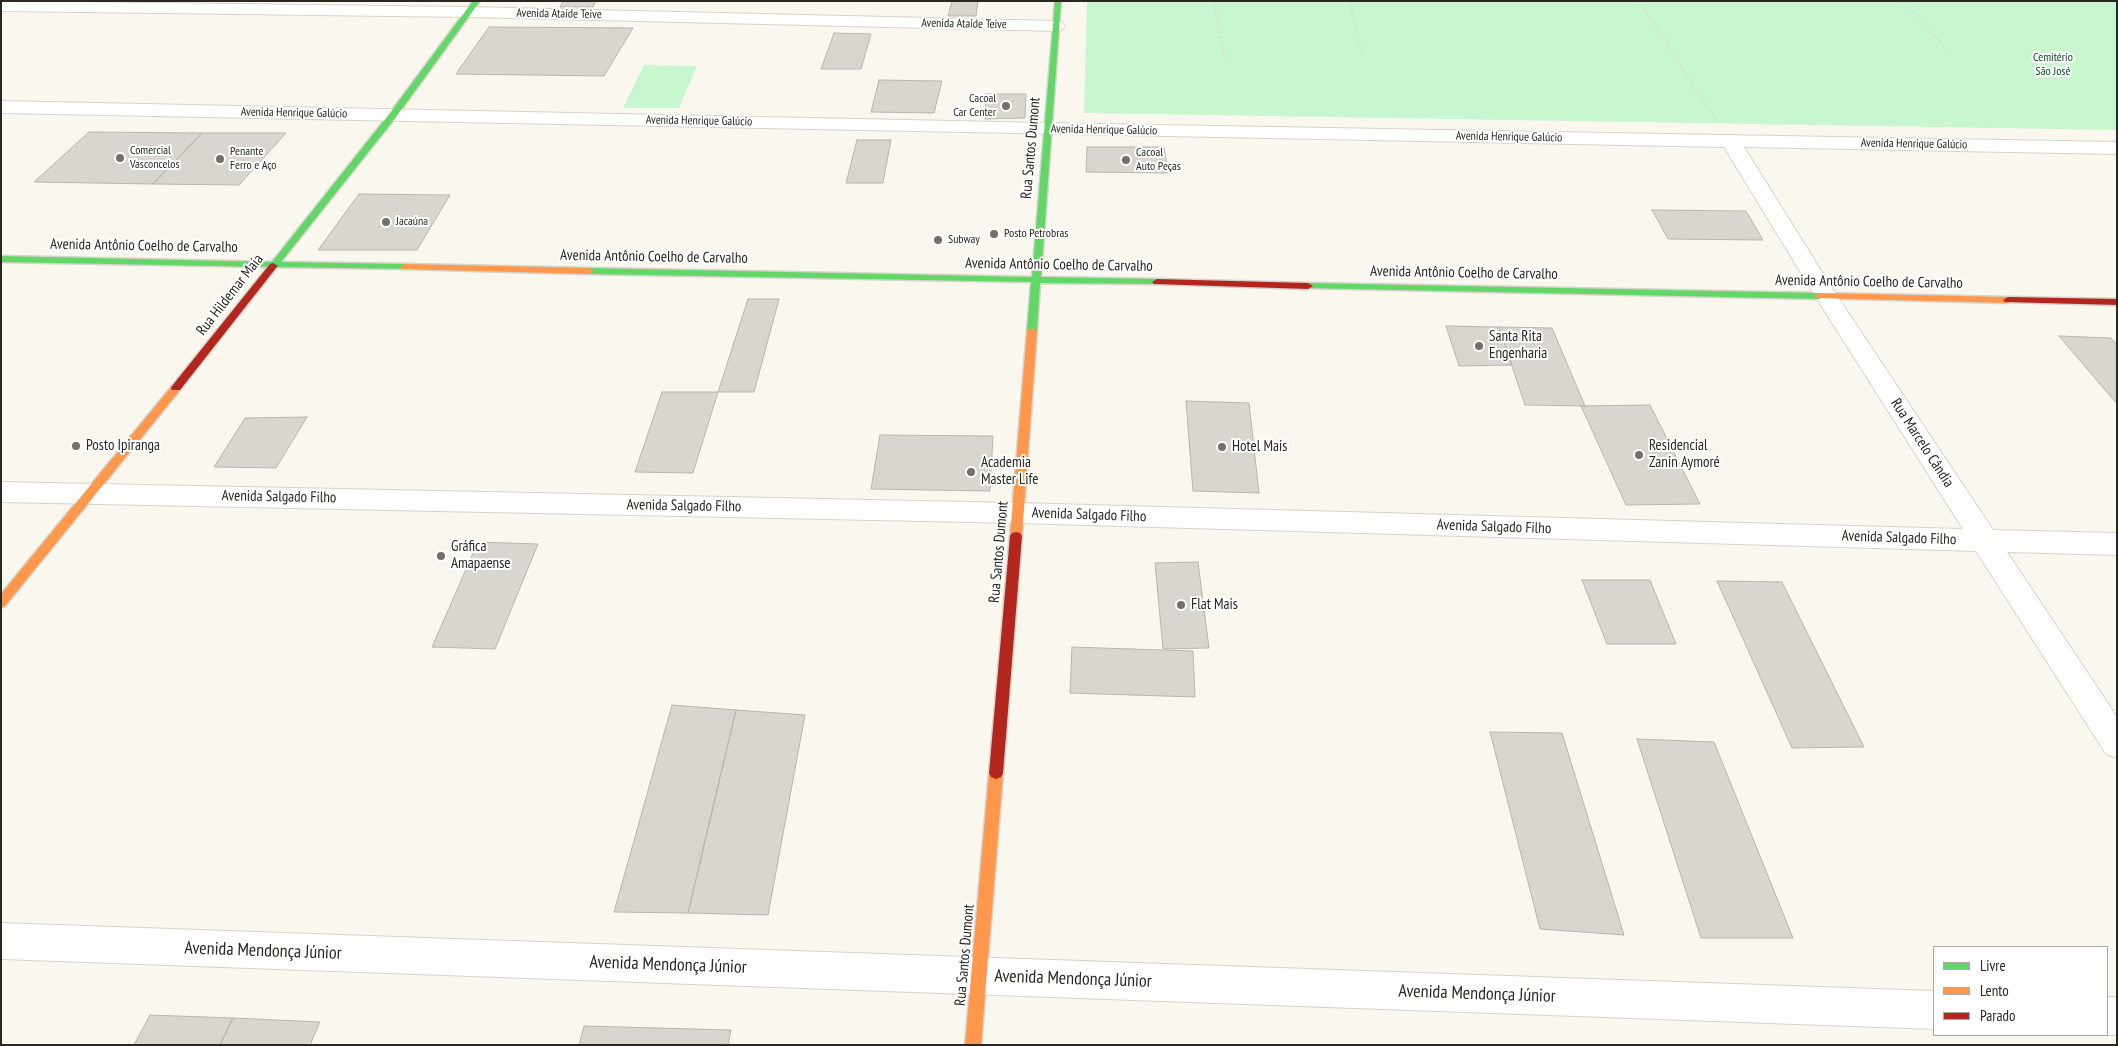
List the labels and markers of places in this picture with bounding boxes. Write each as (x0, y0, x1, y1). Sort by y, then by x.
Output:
place label: Cacoal Car Center (953, 92, 996, 120)
marker: Cacoal Car Center (1000, 100, 1012, 112)
place label: Comercial Vasconcelos (130, 144, 179, 172)
place label: Penante Ferro e Aço (230, 145, 277, 173)
place label: Cacoal Auto Peças (1136, 146, 1181, 174)
marker: Comercial Vasconcelos (114, 152, 126, 164)
marker: Penante Ferro e Aço (214, 153, 226, 165)
marker: Cacoal Auto Peças (1120, 154, 1132, 166)
place label: Jacaúna (396, 215, 428, 229)
marker: Jacaúna (380, 216, 392, 228)
place label: Posto Petrobras (1004, 227, 1068, 241)
marker: Posto Petrobras (988, 228, 1000, 240)
place label: Subway (948, 233, 980, 247)
marker: Subway (932, 234, 944, 246)
place label: Santa Rita Engenharia (1489, 328, 1547, 363)
marker: Santa Rita Engenharia (1473, 340, 1485, 352)
place label: Posto Ipiranga (86, 437, 160, 455)
place label: Residencial Zanin Aymoré (1649, 437, 1720, 472)
place label: Hotel Mais (1232, 438, 1287, 456)
marker: Posto Ipiranga (70, 440, 82, 452)
marker: Hotel Mais (1216, 441, 1228, 453)
marker: Residencial Zanin Aymoré (1633, 449, 1645, 461)
place label: Academia Master Life (981, 454, 1039, 489)
marker: Academia Master Life (965, 466, 977, 478)
place label: Gráfica Amapaense (451, 538, 510, 573)
marker: Gráfica Amapaense (435, 550, 447, 562)
place label: Flat Mais (1191, 596, 1238, 614)
marker: Flat Mais (1175, 599, 1187, 611)

